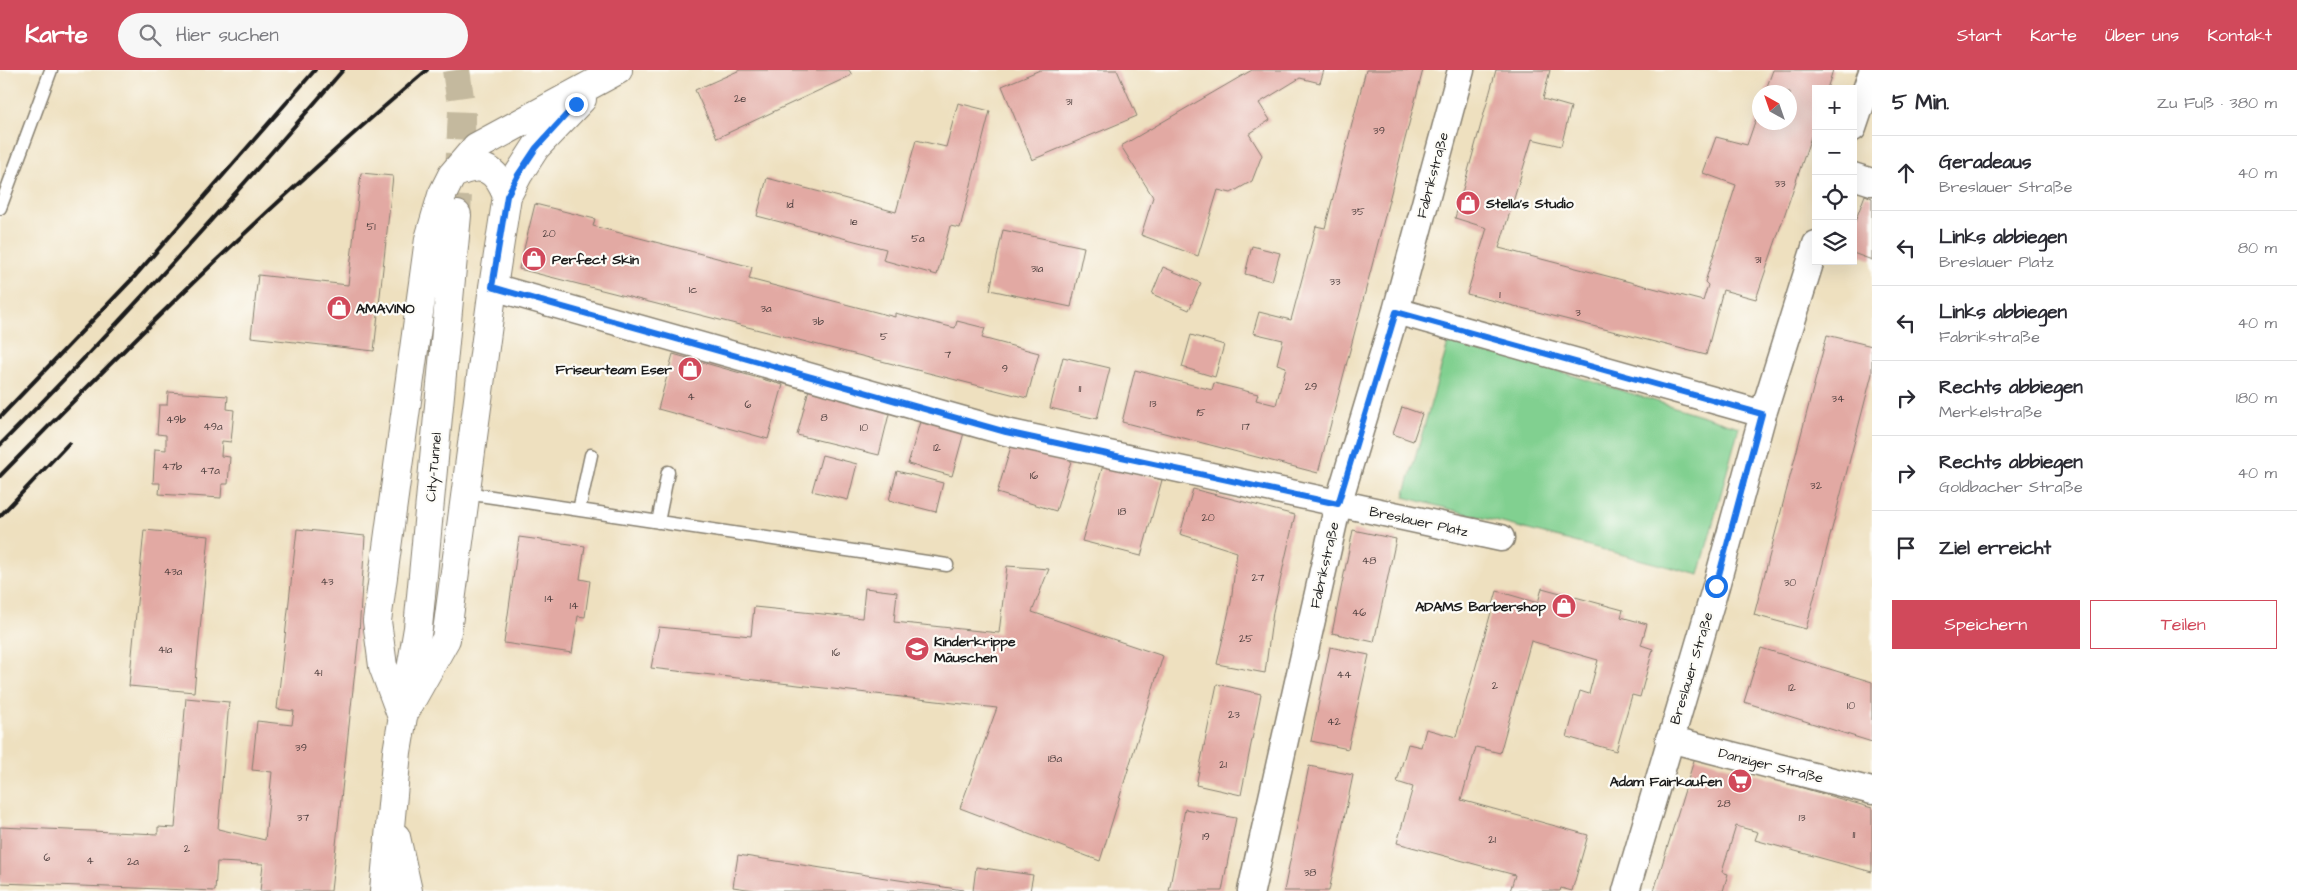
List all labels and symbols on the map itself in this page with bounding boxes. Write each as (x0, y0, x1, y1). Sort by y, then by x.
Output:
north arrow (1752, 85, 1797, 130)
house number: 2e (734, 91, 746, 106)
route end (565, 93, 588, 116)
house number: 31 (1065, 94, 1073, 109)
house number: 39 (1373, 123, 1385, 138)
street label: Fabrikstraße (1412, 130, 1454, 220)
house number: 33 (1774, 176, 1786, 191)
shop icon: Stella's Studio (1455, 190, 1481, 216)
place label: Stella's Studio (1485, 194, 1574, 214)
house number: 1d (786, 197, 794, 212)
house number: 35 (1351, 204, 1365, 219)
house number: 1e (850, 214, 858, 229)
house number: 51 (366, 219, 376, 234)
house number: 20 (542, 226, 556, 241)
house number: 5a (911, 231, 925, 246)
shop icon: Perfect Skin (521, 246, 547, 272)
place label: Perfect Skin (552, 250, 639, 270)
house number: 31 (1754, 252, 1762, 267)
house number: 31a (1031, 261, 1044, 276)
house number: 33 (1329, 274, 1341, 289)
house number: 1c (689, 282, 697, 297)
house number: 1 (1499, 287, 1501, 302)
shop icon: AMAVINO (326, 295, 352, 321)
place label: AMAVINO (356, 299, 415, 319)
house number: 3a (760, 301, 772, 316)
house number: 3 (1575, 305, 1581, 320)
house number: 3b (812, 314, 824, 329)
house number: 5 (880, 329, 888, 344)
house number: 7 (945, 347, 952, 362)
shop icon: Friseurteam Eser (677, 356, 703, 382)
place label: Friseurteam Eser (556, 360, 672, 380)
house number: 9 (1002, 361, 1008, 376)
house number: 29 (1305, 379, 1317, 394)
house number: 11 (1079, 381, 1082, 396)
house number: 4 (687, 389, 695, 404)
house number: 34 (1831, 391, 1845, 406)
house number: 13 (1149, 396, 1157, 411)
house number: 6 (745, 397, 752, 412)
house number: 15 (1196, 405, 1206, 420)
house number: 8 (820, 410, 828, 425)
house number: 49b (166, 412, 186, 427)
house number: 49a (203, 419, 223, 434)
house number: 17 (1242, 419, 1250, 434)
house number: 10 (860, 420, 868, 435)
street label: City-Tunnel (421, 432, 447, 502)
house number: 12 (933, 440, 942, 455)
house number: 47b (162, 459, 182, 474)
house number: 47a (200, 463, 220, 478)
house number: 16 (1030, 468, 1038, 483)
house number: 32 (1810, 478, 1823, 493)
street label: Breslauer Platz (1368, 502, 1470, 542)
house number: 18 (1118, 504, 1126, 519)
house number: 20 (1201, 510, 1215, 525)
street label: Fabrikstraße (1305, 520, 1345, 610)
house number: 48 (1362, 553, 1376, 568)
house number: 43a (164, 564, 183, 579)
house number: 27 (1251, 570, 1265, 585)
house number: 43 (320, 574, 334, 589)
route start (1705, 575, 1728, 598)
house number: 30 (1784, 575, 1796, 590)
house number: 14 (545, 591, 554, 606)
shop icon: ADAMS Barbershop (1551, 593, 1577, 619)
place label: ADAMS Barbershop (1415, 597, 1546, 617)
house number: 14 (570, 598, 579, 613)
house number: 46 (1352, 605, 1366, 620)
street label: Breslauer Straße (1665, 609, 1719, 727)
house number: 25 (1239, 631, 1253, 646)
place label: Kinderkrippe Mäuschen (934, 632, 1016, 668)
school or university icon: Kinderkrippe Mäuschen (904, 636, 930, 662)
house number: 41a (158, 642, 173, 657)
house number: 16 (832, 645, 840, 660)
house number: 41 (314, 665, 323, 680)
house number: 44 (1337, 667, 1352, 682)
house number: 2 (1492, 678, 1499, 693)
house number: 12 (1788, 680, 1797, 695)
house number: 10 (1847, 698, 1855, 713)
house number: 23 (1228, 707, 1240, 722)
house number: 42 (1327, 714, 1342, 729)
house number: 39 (295, 740, 307, 755)
street label: Danziger Straße (1716, 743, 1826, 789)
house number: 18a (1048, 751, 1062, 766)
house number: 21 (1219, 757, 1227, 772)
supermarket icon: Adam Fairkaufen (1727, 768, 1753, 794)
place label: Adam Fairkaufen (1610, 772, 1722, 792)
house number: 28 (1717, 796, 1731, 811)
house number: 37 (297, 810, 309, 825)
house number: 13 (1798, 810, 1806, 825)
house number: 11 (1853, 827, 1856, 842)
house number: 19 (1202, 829, 1210, 844)
house number: 21 (1488, 832, 1496, 847)
house number: 2 (184, 841, 191, 856)
house number: 6 (44, 850, 51, 865)
house number: 4 (86, 853, 94, 868)
house number: 2a (127, 854, 139, 869)
house number: 38 (1304, 865, 1316, 880)

